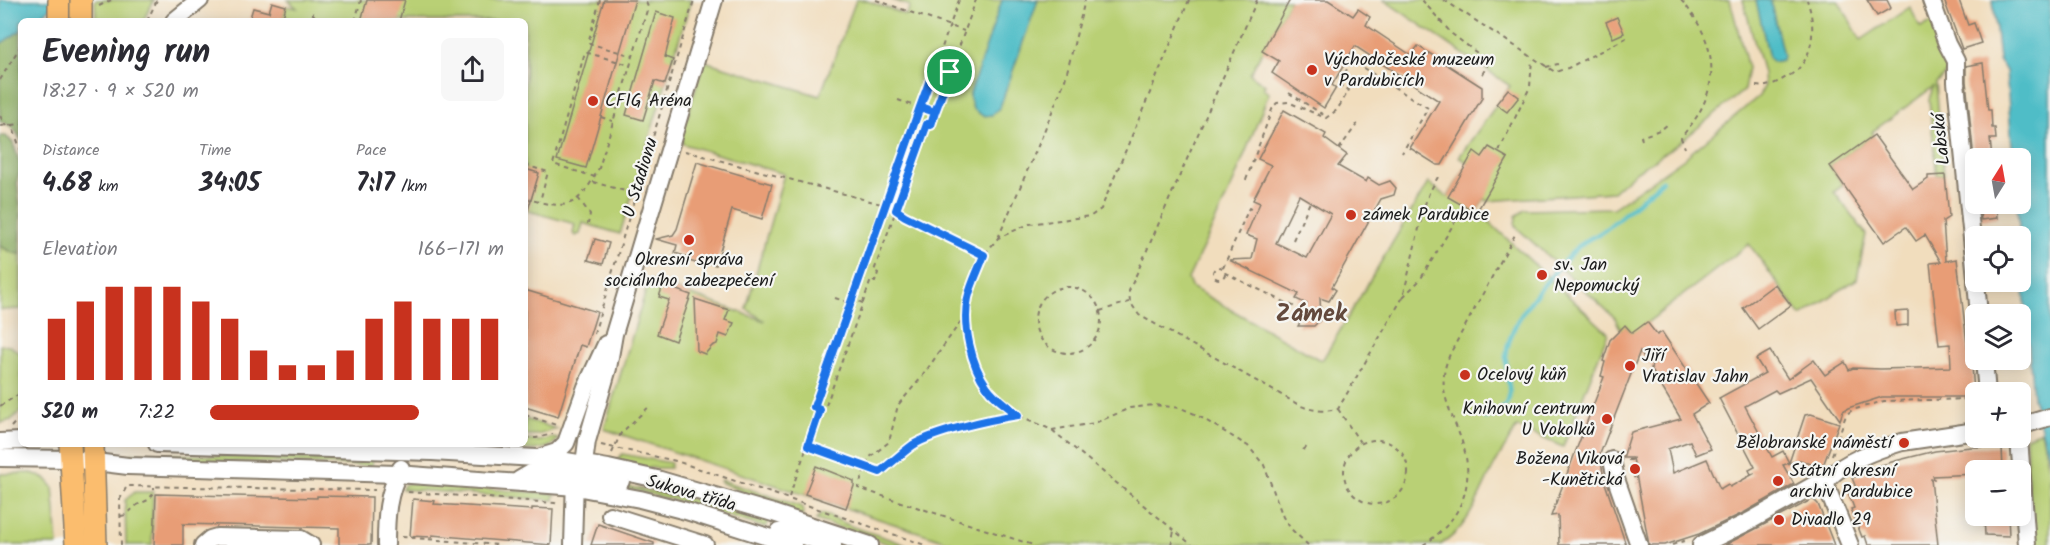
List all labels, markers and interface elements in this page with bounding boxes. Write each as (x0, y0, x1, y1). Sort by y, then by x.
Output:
text: Evening run (42, 27, 210, 80)
button: share (441, 38, 504, 101)
pin (924, 46, 975, 97)
place label: Východočeské muzeum v Pardubicích (1324, 46, 1494, 96)
icon: arrive (933, 55, 966, 88)
marker: Východočeské muzeum v Pardubicích (1305, 63, 1319, 77)
text: 18:27 · 9 × 520 m (42, 76, 199, 108)
place label: CFIG Aréna (605, 87, 692, 116)
marker: CFIG Aréna (586, 94, 600, 108)
street label: Labská (1925, 110, 1959, 167)
street label: U Stadionu (615, 134, 667, 222)
text: Distance (42, 138, 100, 163)
text: Time (199, 138, 231, 163)
text: Pace (356, 138, 387, 163)
north arrow (1965, 148, 2031, 214)
map controls (1965, 148, 2031, 526)
text: 4.68 (42, 163, 92, 205)
text: 34:05 (199, 163, 260, 205)
text: 7:17 (356, 163, 395, 205)
text: km (92, 174, 118, 199)
text: /km (395, 174, 427, 199)
place label: zámek Pardubice (1363, 201, 1489, 230)
marker: zámek Pardubice (1344, 208, 1358, 222)
button: locate (1965, 226, 2031, 292)
marker: Okresní správa sociálního zabezpečení (682, 233, 696, 247)
text: Elevation (42, 234, 118, 266)
text: 166–171 m (418, 234, 504, 266)
place label: Okresní správa sociálního zabezpečení (605, 246, 776, 296)
place label: sv. Jan Nepomucký (1554, 251, 1640, 301)
marker: sv. Jan Nepomucký (1535, 268, 1549, 282)
district label: Zámek (1275, 295, 1348, 334)
button: layers (1965, 304, 2031, 370)
place label: Jiří Vratislav Jahn (1642, 342, 1749, 392)
marker: Jiří Vratislav Jahn (1623, 359, 1637, 373)
place label: Ocelový kůň (1477, 361, 1567, 390)
marker: Ocelový kůň (1458, 368, 1472, 382)
button: + (1965, 382, 2031, 448)
place label: Knihovní centrum U Vokolků (1462, 395, 1595, 445)
text: 520 m (42, 397, 98, 429)
text: 7:22 (138, 397, 175, 429)
marker: Knihovní centrum U Vokolků (1600, 412, 1614, 426)
place label: Bělobranské náměstí (1736, 429, 1895, 458)
marker: Bělobranské náměstí (1897, 436, 1911, 450)
place label: Božena Viková -Kunětická (1516, 445, 1625, 495)
place label: Státní okresní archiv Pardubice (1790, 457, 1913, 507)
button: − (1965, 460, 2031, 526)
marker: Božena Viková -Kunětická (1628, 462, 1642, 476)
street label: Sukova třída (643, 467, 739, 521)
marker: Státní okresní archiv Pardubice (1771, 474, 1785, 488)
place label: Divadlo 29 (1791, 506, 1871, 535)
marker: Divadlo 29 (1772, 513, 1786, 527)

